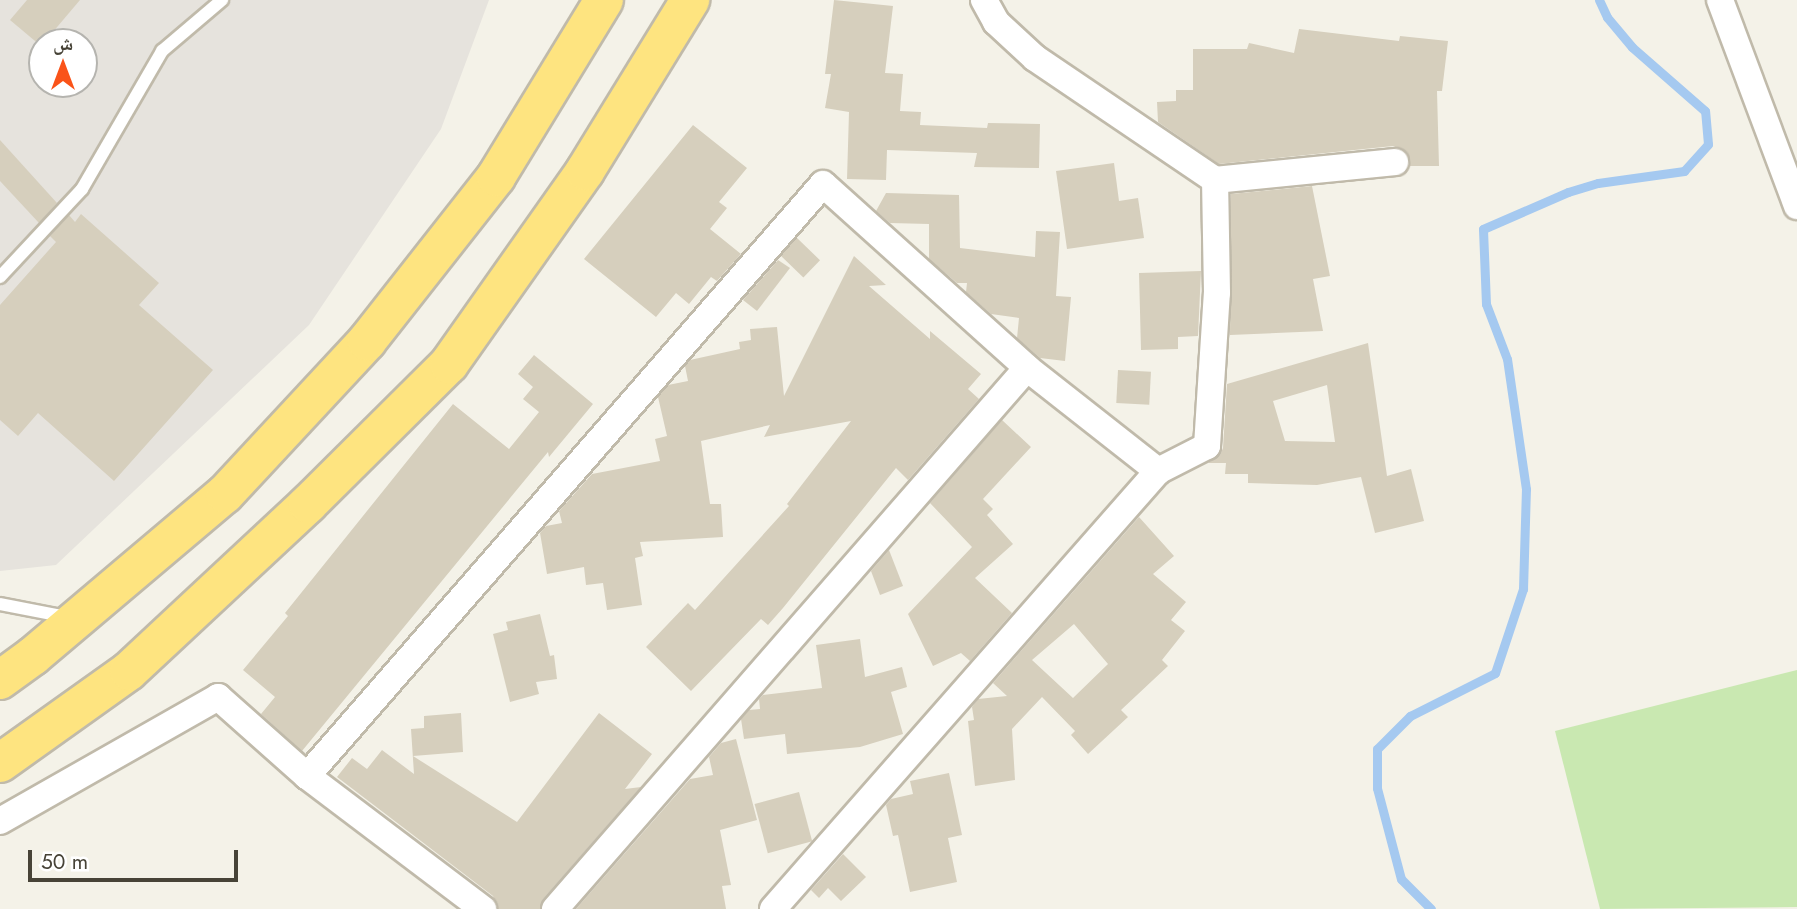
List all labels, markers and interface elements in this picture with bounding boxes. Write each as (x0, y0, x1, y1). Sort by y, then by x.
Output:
north arrow (28, 28, 98, 98)
text: ش (53, 30, 73, 57)
scale bar (32, 836, 242, 880)
text: 50 m (41, 847, 88, 877)

